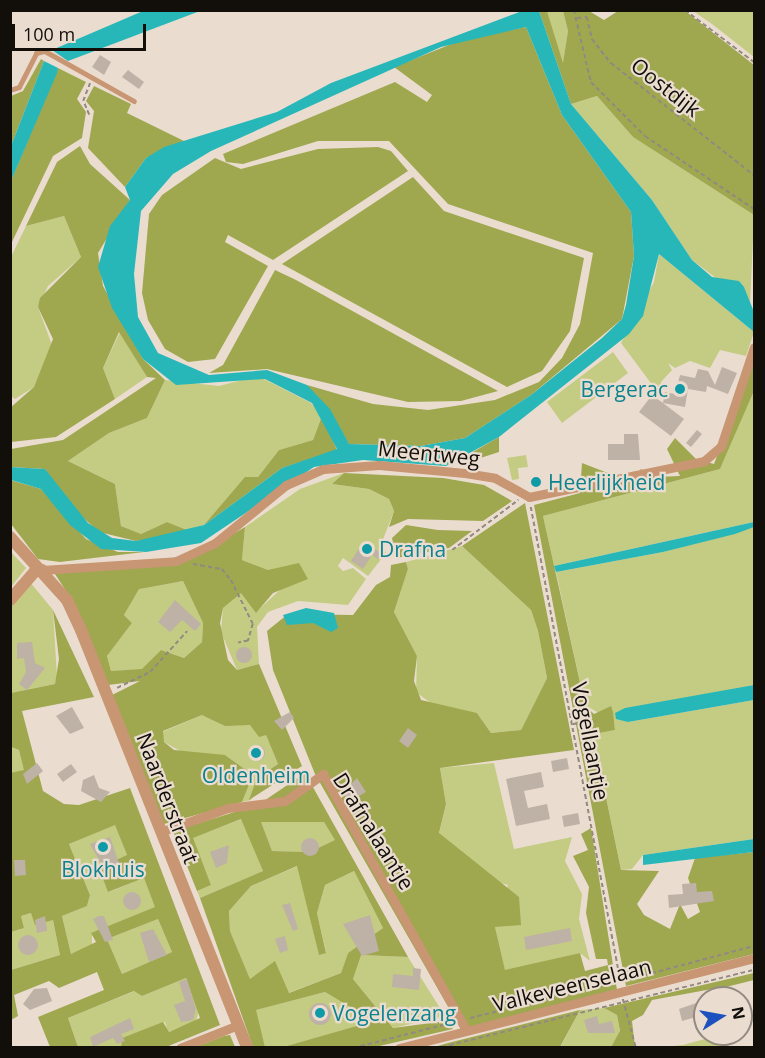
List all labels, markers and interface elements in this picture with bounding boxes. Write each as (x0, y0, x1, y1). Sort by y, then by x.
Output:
scale bar (15, 12, 148, 50)
text: 100 m (23, 22, 75, 46)
street label: Oostdijk (626, 52, 706, 122)
place label: Bergerac (581, 376, 668, 402)
marker: Bergerac (673, 382, 687, 396)
street label: Meentweg (377, 435, 481, 471)
place label: Heerlijkheid (548, 469, 665, 495)
marker: Heerlijkheid (529, 475, 543, 489)
place label: Drafna (379, 536, 446, 562)
marker: Drafna (360, 542, 374, 556)
street label: Vogellaantje (567, 680, 615, 802)
street label: Naarderstraat (132, 729, 204, 867)
marker: Oldenheim (249, 746, 263, 760)
place label: Oldenheim (202, 762, 310, 788)
street label: Drafnalaantje (328, 768, 420, 894)
marker: Blokhuis (96, 840, 110, 854)
place label: Blokhuis (61, 856, 145, 882)
street label: Valkeveenselaan (490, 953, 654, 1017)
north arrow (693, 986, 753, 1046)
place label: Vogelenzang (332, 1000, 456, 1026)
text: N (727, 1004, 751, 1021)
marker: Vogelenzang (313, 1006, 327, 1020)

